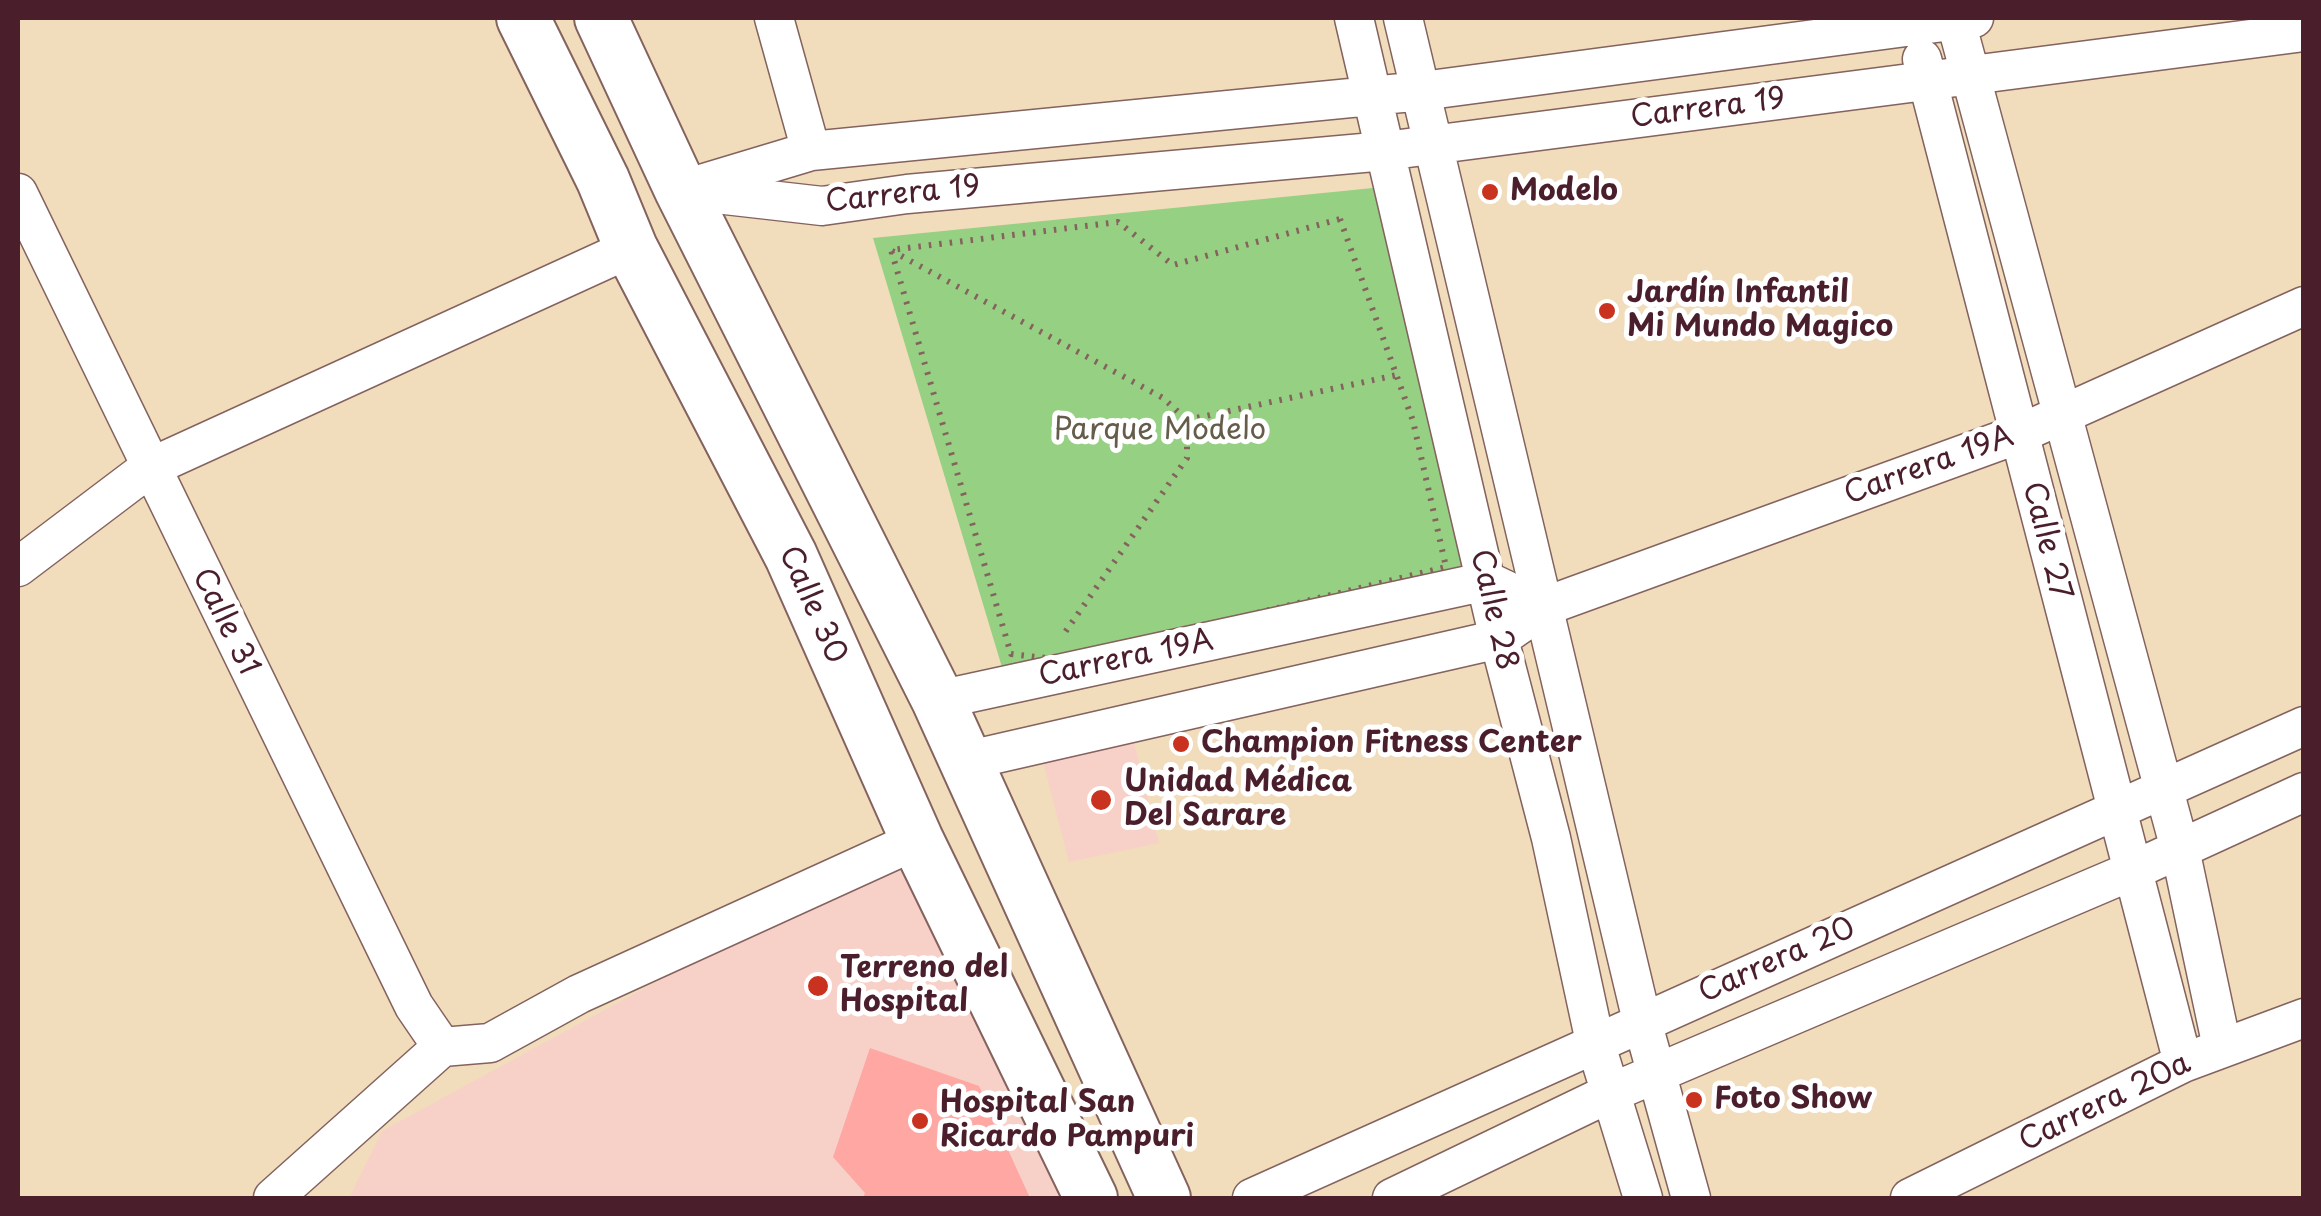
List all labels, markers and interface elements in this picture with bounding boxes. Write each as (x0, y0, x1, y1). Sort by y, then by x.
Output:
street label: Carrera 19 (1629, 82, 1787, 136)
street label: Carrera 19 (824, 169, 982, 221)
place label: Modelo (1510, 174, 1618, 210)
marker: Modelo (1479, 181, 1501, 203)
place label: Jardín Infantil Mi Mundo Magico (1627, 276, 1893, 346)
marker: Jardín Infantil Mi Mundo Magico (1596, 300, 1618, 322)
park label: Parque Modelo (1054, 413, 1266, 449)
street label: Carrera 19A (1839, 419, 2019, 513)
street label: Calle 27 (2014, 478, 2078, 604)
street label: Calle 30 (770, 541, 854, 669)
street label: Calle 28 (1462, 546, 1524, 674)
street label: Calle 31 (184, 563, 266, 681)
street label: Carrera 19A (1035, 623, 1217, 695)
place label: Champion Fitness Center (1201, 726, 1582, 762)
marker: Champion Fitness Center (1170, 733, 1192, 755)
place label: Unidad Médica Del Sarare (1124, 765, 1352, 836)
marker: Unidad Médica Del Sarare (1088, 787, 1114, 813)
street label: Carrera 20 (1693, 911, 1861, 1011)
place label: Terreno del Hospital (840, 951, 1008, 1022)
marker: Terreno del Hospital (805, 973, 831, 999)
street label: Carrera 20a (2014, 1046, 2196, 1160)
place label: Foto Show (1714, 1082, 1872, 1118)
place label: Hospital San Ricardo Pampuri (940, 1086, 1194, 1156)
marker: Foto Show (1683, 1089, 1705, 1111)
marker: Hospital San Ricardo Pampuri (909, 1110, 931, 1132)

